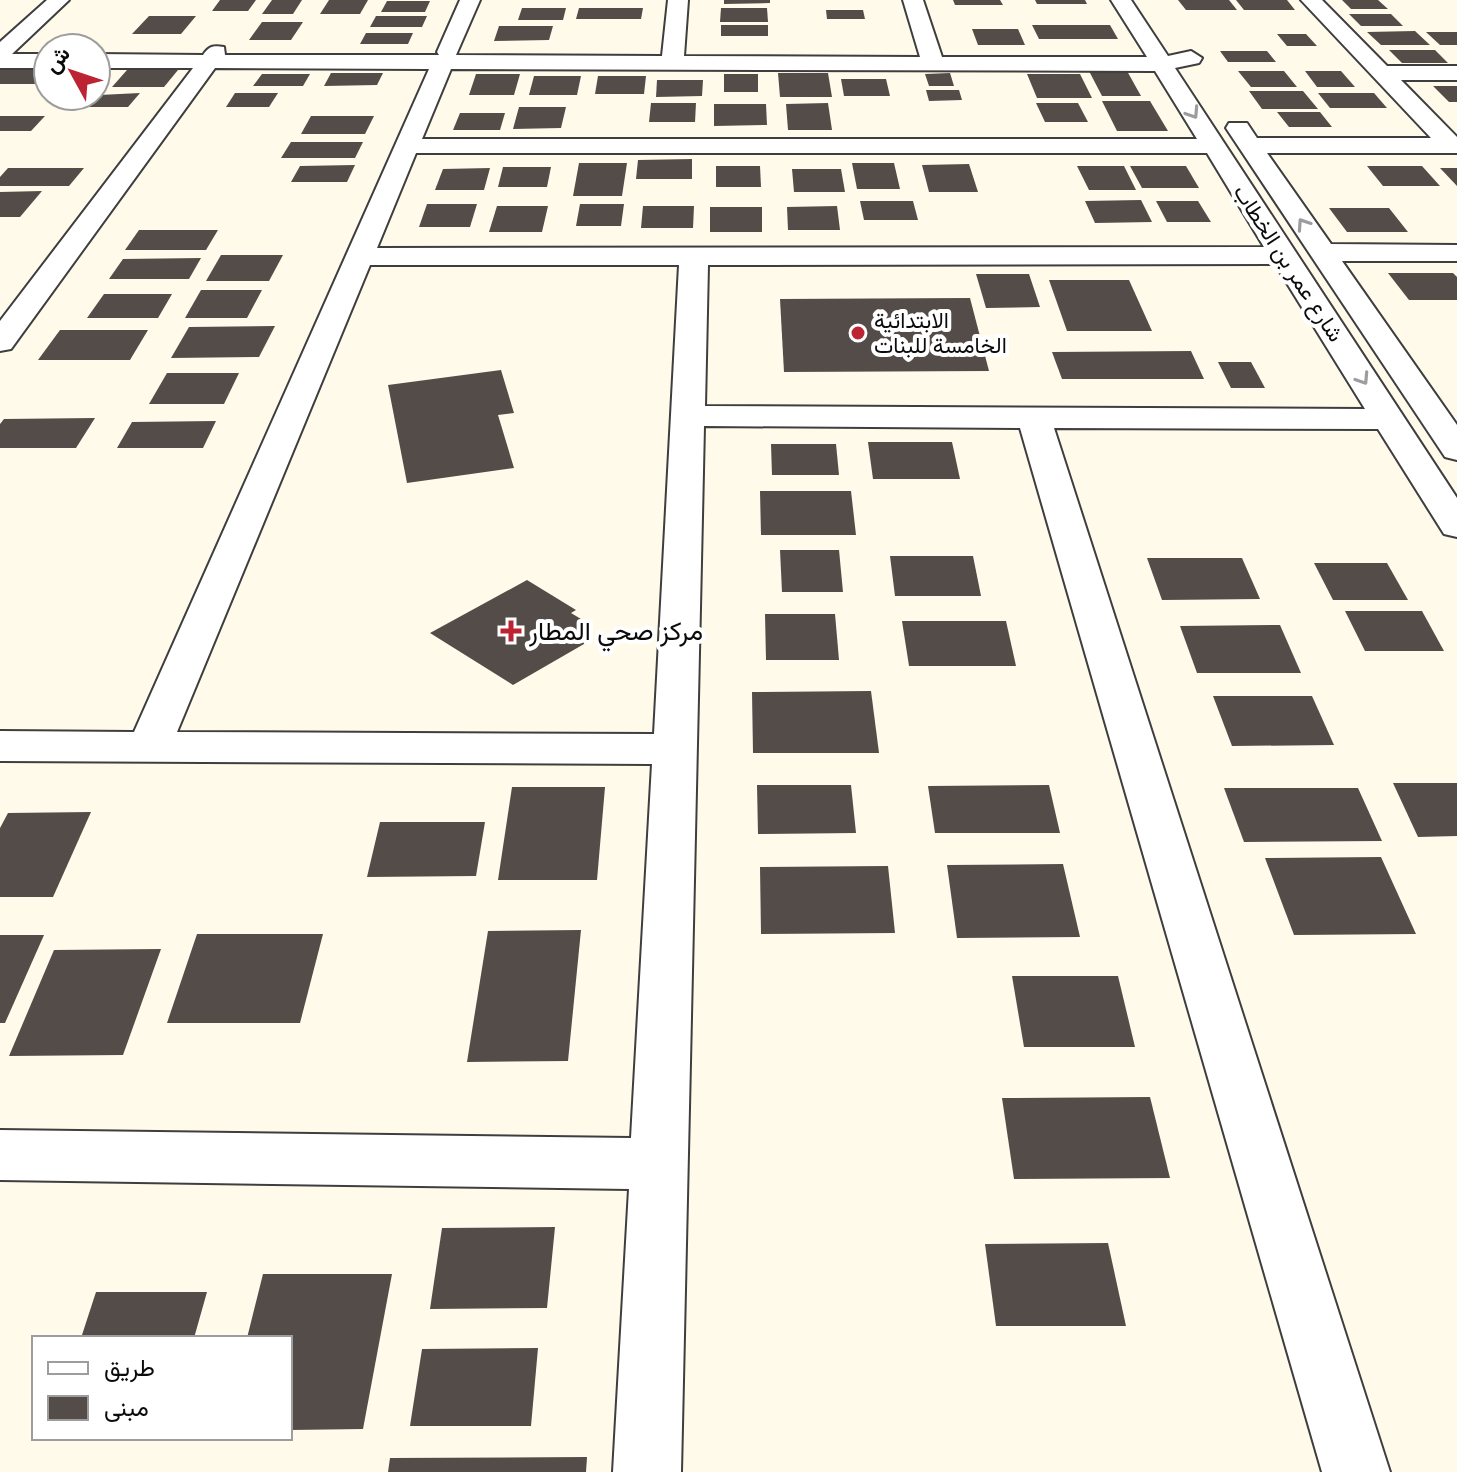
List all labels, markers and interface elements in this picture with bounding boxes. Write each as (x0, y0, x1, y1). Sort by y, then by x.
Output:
north arrow (32, 32, 112, 112)
text: ش (39, 41, 76, 78)
one-way arrow (1184, 104, 1199, 119)
street label: شارع عمر بن الخطاب (1227, 180, 1349, 347)
one-way arrow (1297, 218, 1312, 232)
place label: الابتدائية الخامسة للبنات (874, 308, 1007, 358)
marker: الابتدائية الخامسة للبنات (849, 324, 867, 342)
one-way arrow (1354, 371, 1369, 385)
place label: مركز صحي المطار (528, 617, 703, 652)
marker: مركز صحي المطار (500, 620, 522, 642)
legend (32, 1336, 292, 1440)
text: طريق (104, 1355, 155, 1383)
text: مبنى (104, 1395, 149, 1422)

